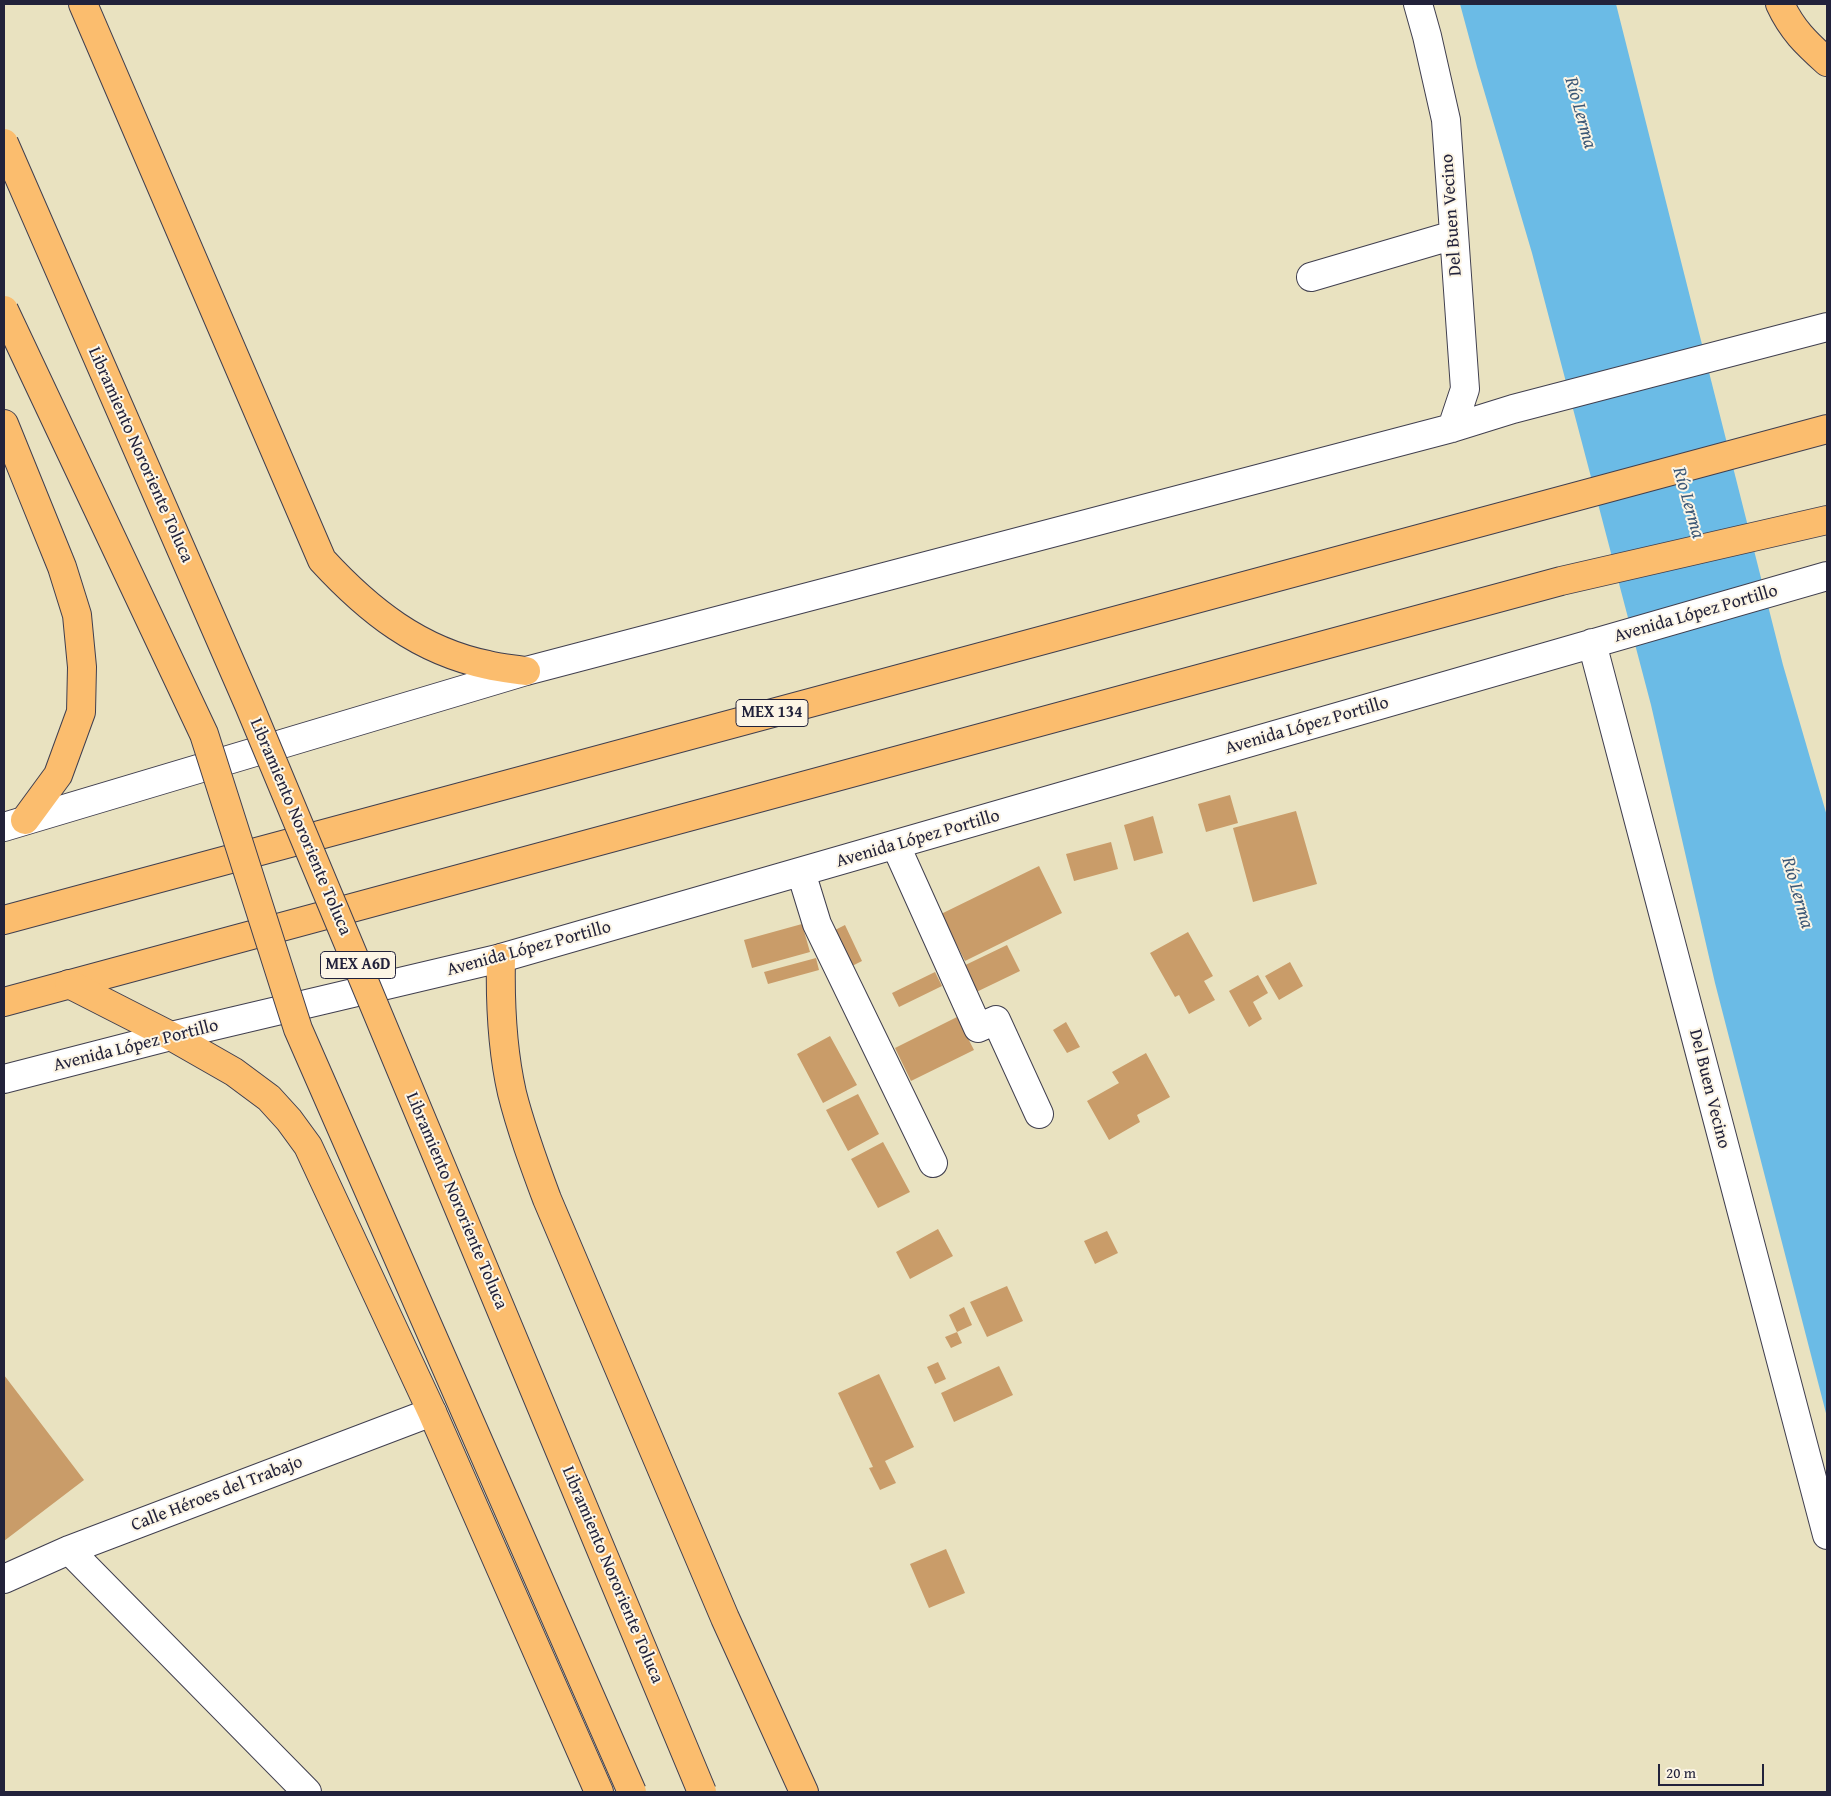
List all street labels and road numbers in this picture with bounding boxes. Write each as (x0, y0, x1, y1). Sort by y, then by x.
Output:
street label: Del Buen Vecino (1437, 153, 1467, 277)
street label: Libramiento Nororiente Toluca (83, 344, 197, 566)
street label: Avenida López Portillo (1612, 580, 1780, 648)
street label: Avenida López Portillo (1223, 692, 1391, 760)
road number: MEX 134 (736, 700, 808, 726)
street label: Libramiento Nororiente Toluca (244, 715, 356, 939)
street label: Avenida López Portillo (834, 805, 1002, 873)
street label: Avenida López Portillo (444, 917, 614, 981)
road number: MEX A6D (320, 952, 396, 978)
street label: Avenida López Portillo (51, 1015, 221, 1077)
street label: Del Buen Vecino (1684, 1027, 1734, 1151)
street label: Libramiento Nororiente Toluca (400, 1089, 512, 1313)
street label: Calle Héroes del Trabajo (128, 1451, 306, 1537)
street label: Libramiento Nororiente Toluca (556, 1463, 668, 1687)

